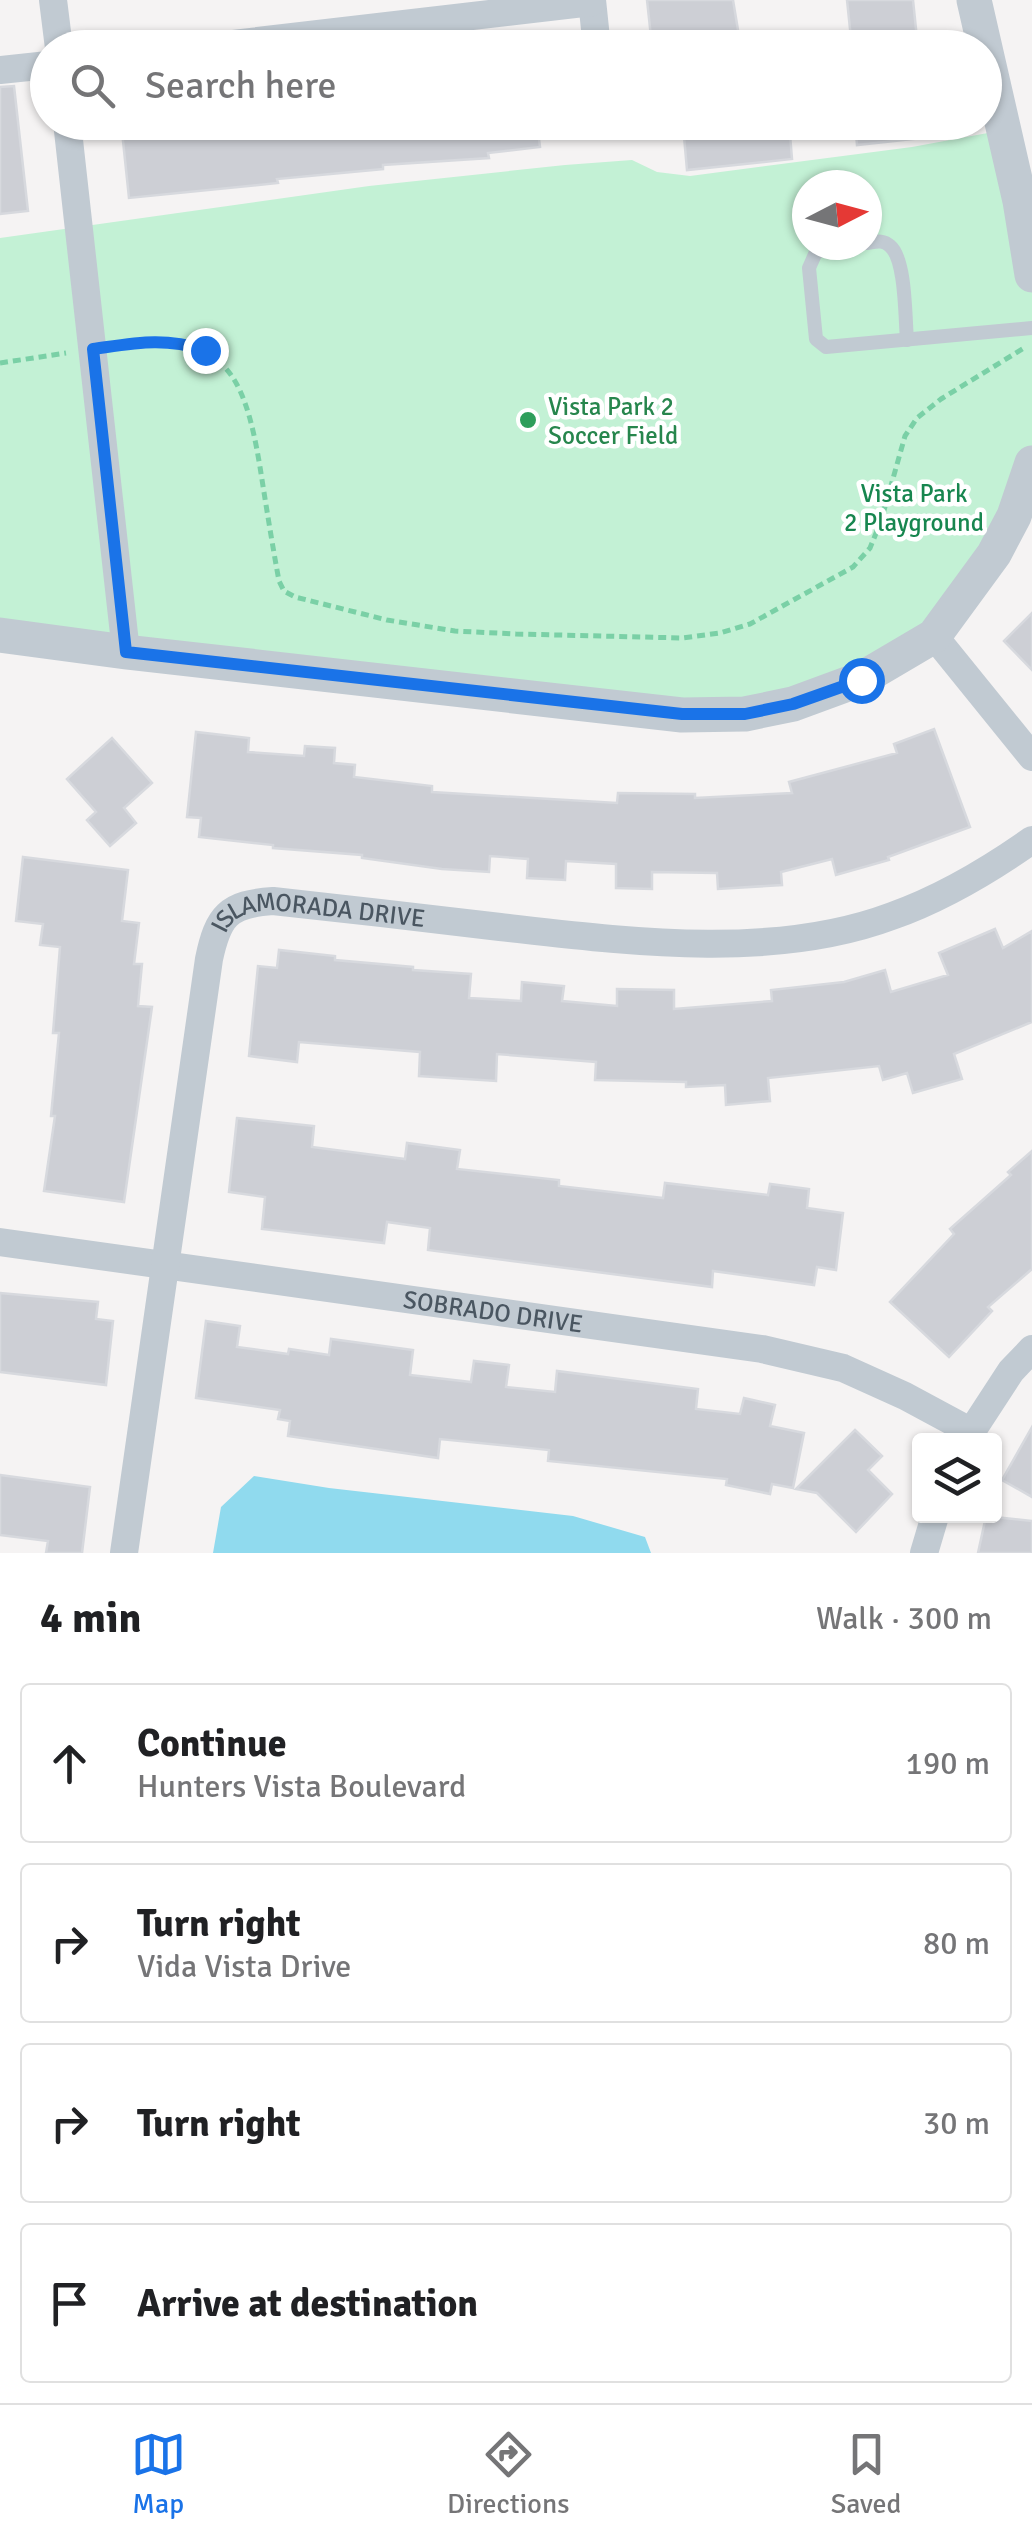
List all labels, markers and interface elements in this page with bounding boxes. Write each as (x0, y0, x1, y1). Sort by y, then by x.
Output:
search box (30, 30, 1002, 140)
icon: search (65, 58, 120, 113)
text: Search here (145, 62, 337, 109)
north arrow (792, 170, 882, 260)
route end (183, 328, 229, 374)
place label: Vista Park 2 Soccer Field (548, 391, 678, 451)
marker: Vista Park 2 Soccer Field (517, 409, 539, 431)
park label: Vista Park 2 Playground (844, 478, 984, 538)
route start (839, 658, 885, 704)
street label: ISLAMORADA DRIVE (204, 886, 427, 937)
street label: SOBRADO DRIVE (401, 1284, 585, 1340)
map controls (912, 1433, 1002, 1523)
button: layers (912, 1433, 1002, 1523)
text: 4 min (40, 1593, 141, 1644)
text: Walk · 300 m (816, 1599, 992, 1638)
text: Continue (137, 1720, 287, 1767)
icon: ahead (42, 1736, 97, 1791)
text: 190 m (906, 1744, 990, 1783)
text: Hunters Vista Boulevard (137, 1767, 466, 1806)
text: Turn right (137, 1900, 301, 1947)
icon: right (42, 1916, 97, 1971)
text: 80 m (923, 1924, 990, 1963)
text: Vida Vista Drive (137, 1947, 351, 1986)
icon: right (42, 2096, 97, 2151)
text: Turn right (137, 2100, 301, 2147)
text: 30 m (923, 2104, 990, 2143)
icon: arrive (42, 2276, 97, 2331)
text: Arrive at destination (137, 2280, 478, 2327)
tab: Map (131, 2427, 186, 2521)
tab: Directions (447, 2427, 569, 2521)
tab: Saved (831, 2427, 901, 2521)

